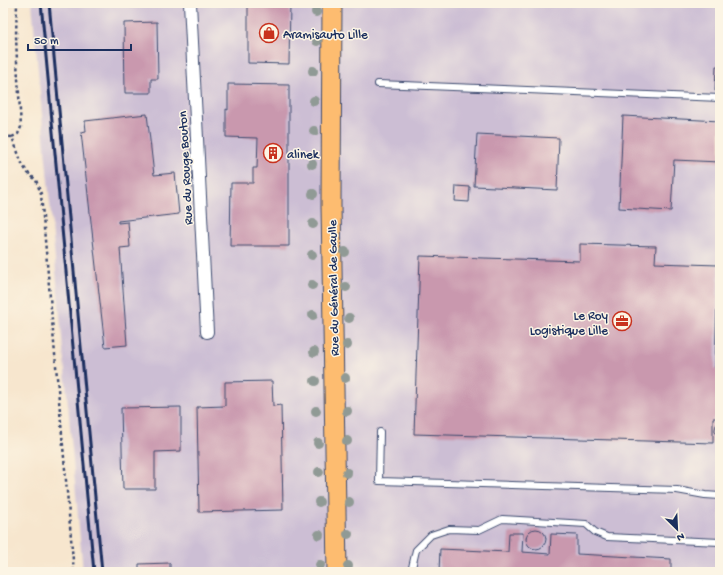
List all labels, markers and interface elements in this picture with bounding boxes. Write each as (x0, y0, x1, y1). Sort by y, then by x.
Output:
shop icon: Aramisauto Lille (258, 22, 280, 44)
scale bar (28, 26, 131, 52)
place label: Aramisauto Lille (283, 28, 368, 43)
text: 50 m (34, 35, 59, 49)
street label: Rue du Rouge Bouton (176, 110, 197, 225)
building icon: alinek (262, 142, 284, 164)
place label: alinek (287, 148, 320, 163)
street label: Rue du Général de Gaulle (326, 219, 343, 356)
place label: Le Roy Logistique Lille (530, 309, 609, 339)
office icon: Le Roy Logistique Lille (611, 310, 633, 332)
north arrow (657, 509, 697, 549)
text: N (675, 529, 686, 543)

